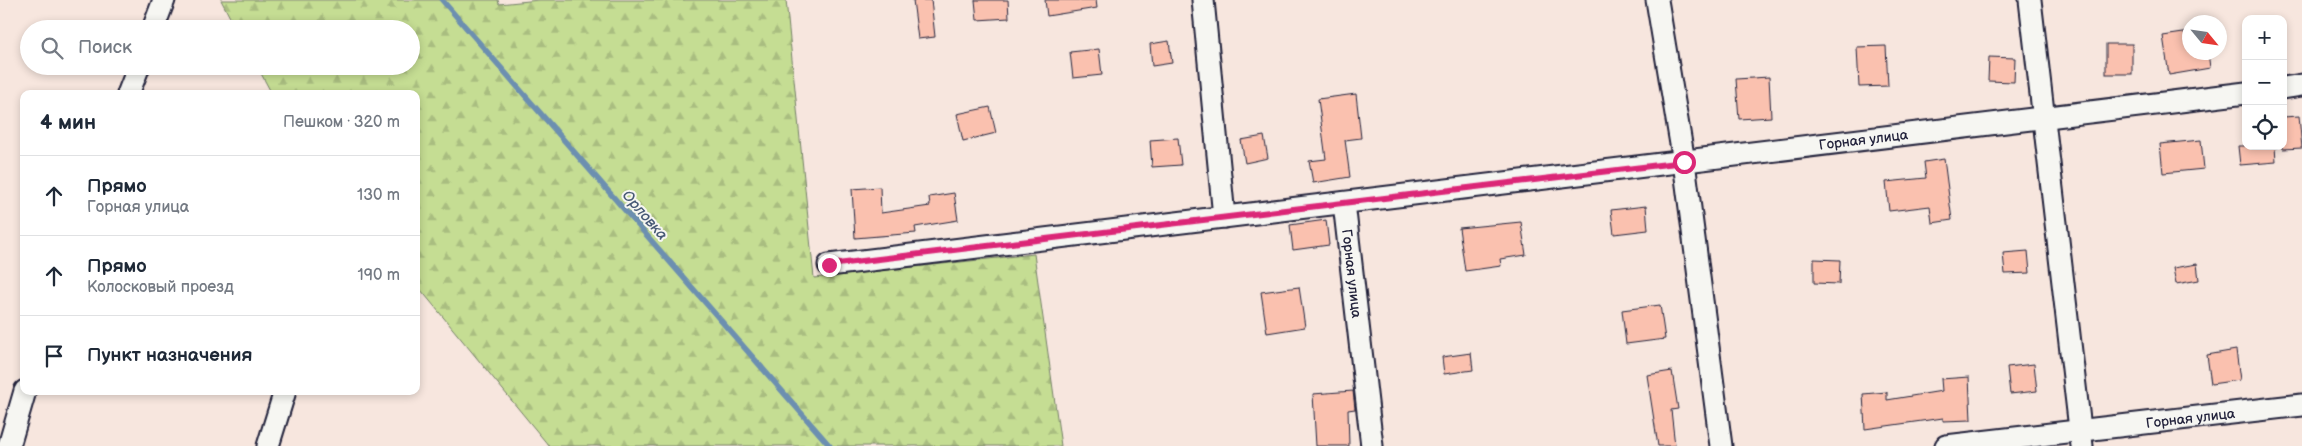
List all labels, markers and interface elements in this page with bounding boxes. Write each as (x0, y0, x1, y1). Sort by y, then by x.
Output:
north arrow (2182, 15, 2227, 60)
map controls (2242, 15, 2287, 150)
button: + (2242, 15, 2287, 60)
search box (20, 20, 420, 75)
icon: search (38, 34, 66, 62)
text: Поиск (78, 36, 132, 59)
button: − (2242, 60, 2287, 105)
button: locate (2242, 105, 2287, 150)
text: 4 мин (40, 110, 96, 135)
text: Пешком · 320 m (283, 113, 400, 132)
street label: Горная улица (1818, 126, 1910, 154)
route start (1673, 151, 1696, 174)
text: Прямо (87, 175, 147, 198)
icon: ahead (40, 182, 68, 210)
text: 130 m (357, 186, 400, 205)
water label: Орловка (618, 186, 672, 244)
text: Горная улица (87, 198, 189, 217)
street label: Горная улица (1338, 228, 1365, 320)
route end (818, 254, 841, 277)
text: Прямо (87, 255, 147, 278)
icon: ahead (40, 262, 68, 290)
text: 190 m (358, 266, 400, 285)
text: Колосковый проезд (87, 278, 234, 297)
icon: arrive (40, 342, 68, 370)
text: Пункт назначения (87, 344, 252, 367)
street label: Горная улица (2145, 405, 2237, 432)

